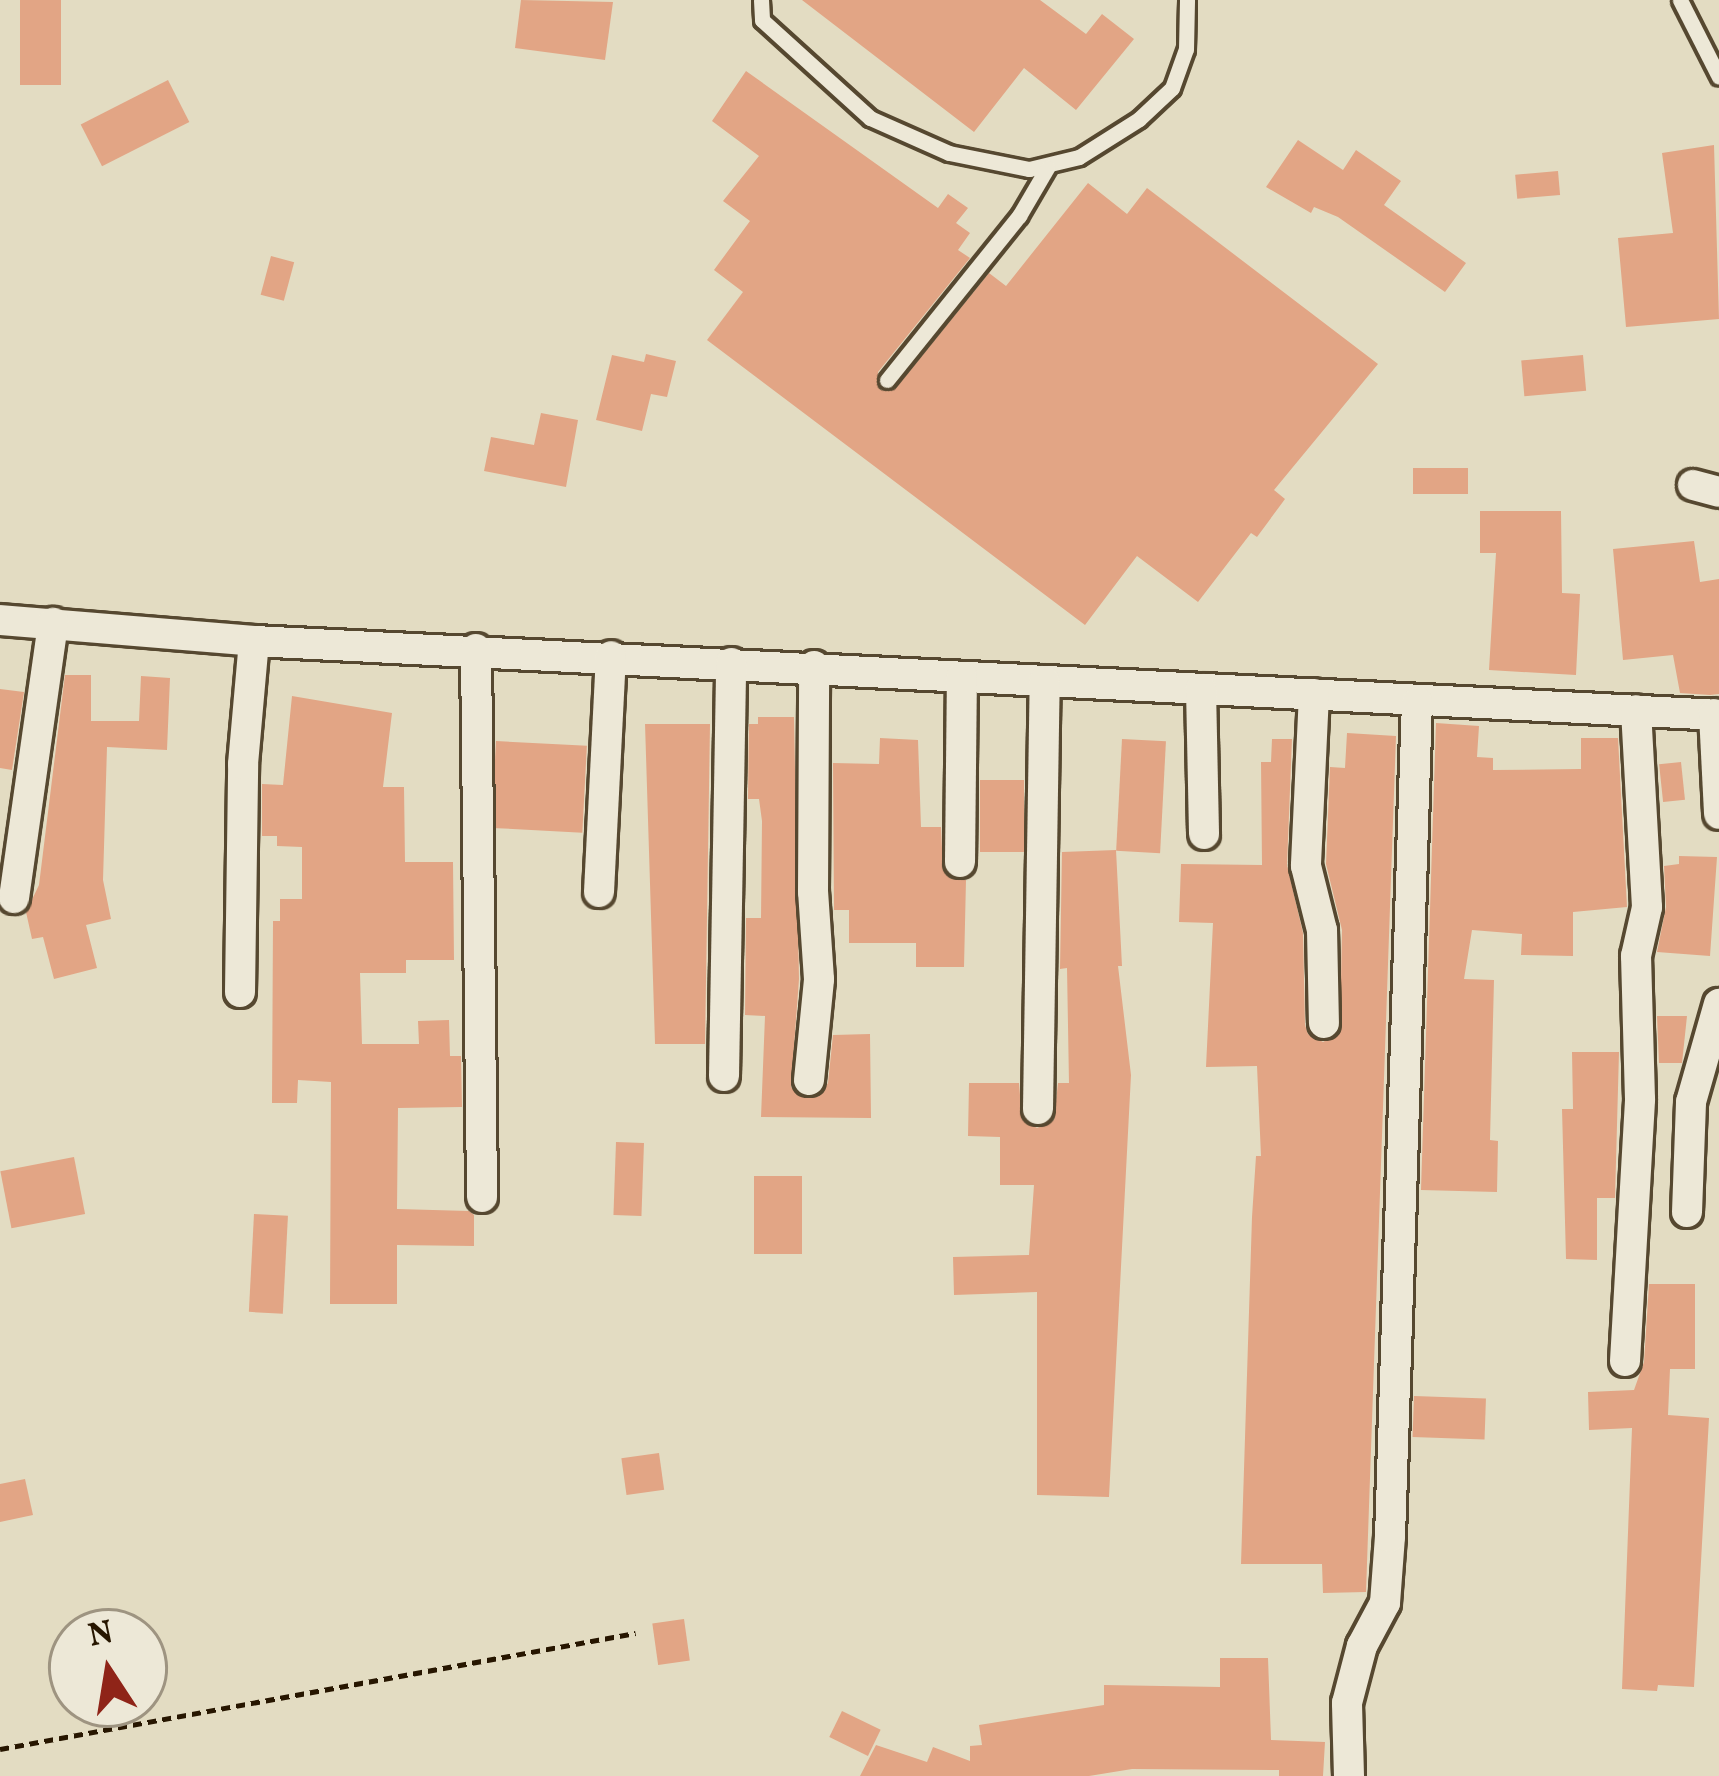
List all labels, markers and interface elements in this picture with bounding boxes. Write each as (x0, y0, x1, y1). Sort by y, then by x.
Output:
north arrow (48, 1608, 168, 1728)
text: N (85, 1611, 118, 1661)

